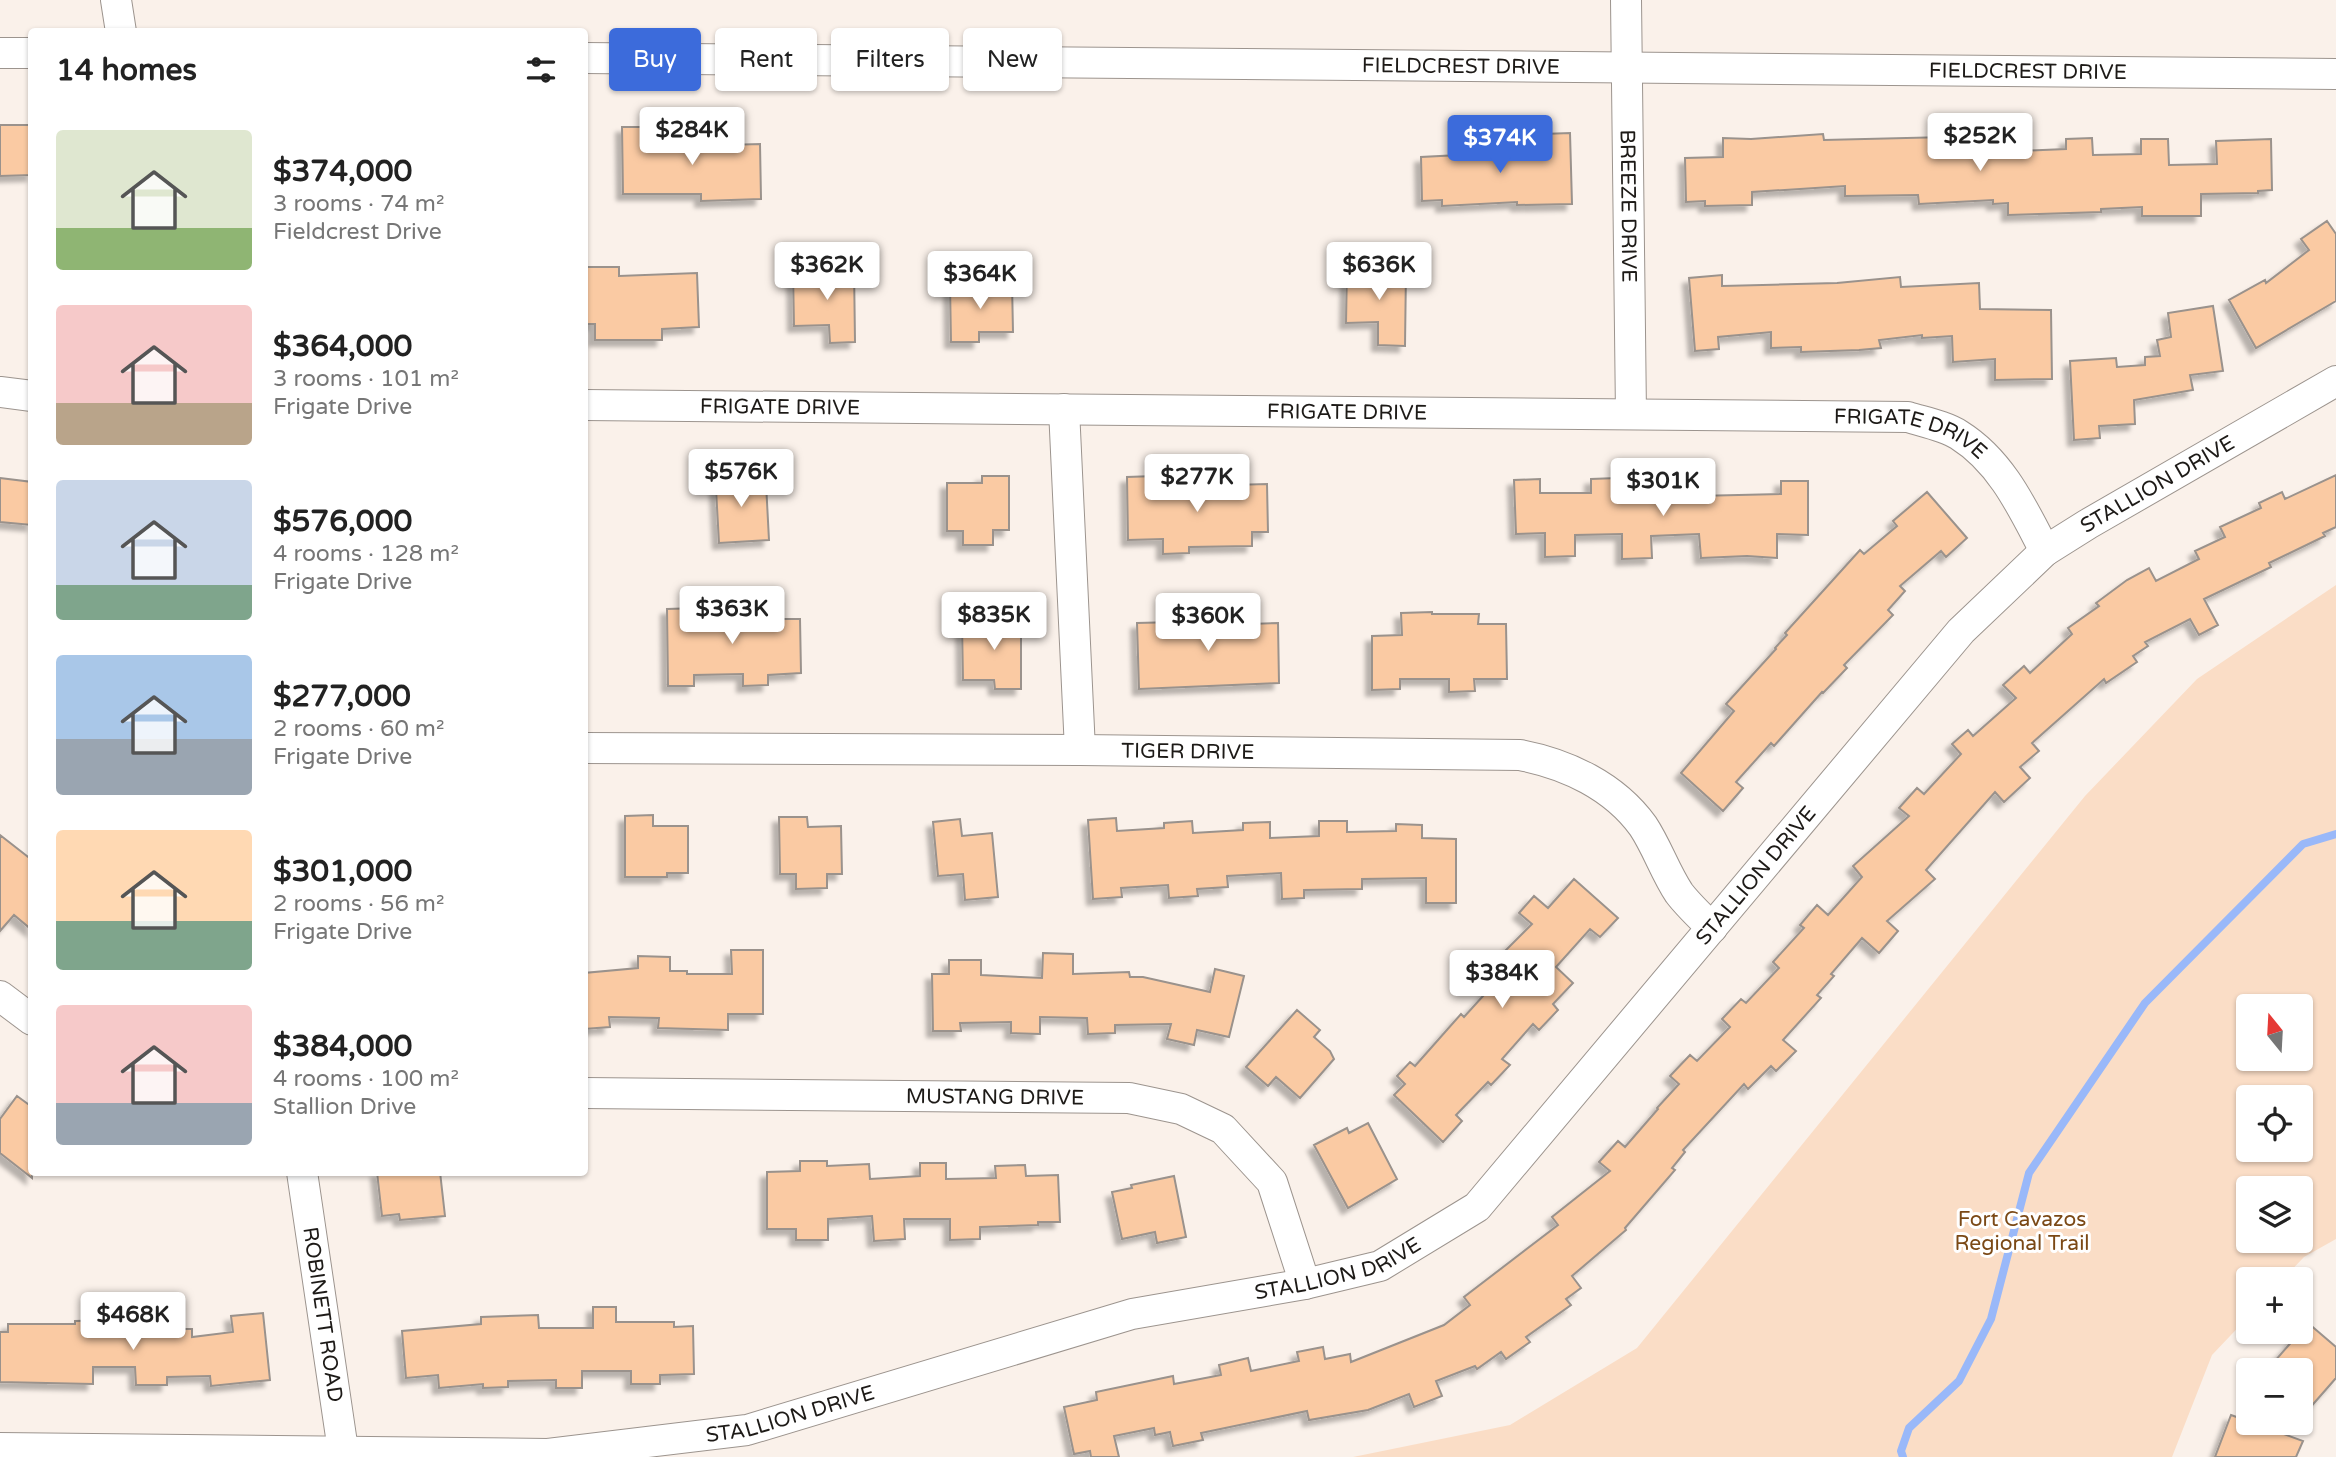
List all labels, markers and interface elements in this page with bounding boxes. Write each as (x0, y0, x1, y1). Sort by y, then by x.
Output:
chip: Buy (609, 28, 701, 91)
chip: Rent (715, 28, 817, 91)
chip: Filters (831, 28, 949, 91)
chip: New (963, 28, 1062, 91)
icon: filters (522, 51, 560, 89)
text: 14 homes (56, 52, 197, 89)
street label: FIELDCREST DRIVE (1362, 53, 1560, 79)
street label: FIELDCREST DRIVE (1929, 58, 2127, 85)
pin: $284K (643, 108, 741, 167)
pin: $252K (1931, 114, 2029, 173)
text: $284K (656, 116, 728, 144)
pin: $374K (1451, 116, 1549, 175)
text: $252K (1944, 122, 2016, 150)
text: $374K (1464, 124, 1536, 152)
street label: BREEZE DRIVE (1615, 129, 1642, 283)
text: $374,000 (273, 153, 412, 190)
icon: home (112, 158, 196, 242)
text: 3 rooms · 74 m² (273, 190, 444, 218)
text: Fieldcrest Drive (273, 218, 442, 246)
pin: $362K (778, 243, 876, 302)
pin: $636K (1330, 243, 1428, 302)
text: $362K (791, 251, 863, 279)
text: $636K (1343, 251, 1415, 279)
pin: $364K (931, 252, 1029, 311)
text: $364K (944, 260, 1016, 288)
text: $364,000 (273, 328, 412, 365)
icon: home (112, 333, 196, 417)
text: 3 rooms · 101 m² (273, 365, 459, 393)
text: Frigate Drive (273, 393, 412, 421)
street label: FRIGATE DRIVE (700, 394, 860, 420)
street label: FRIGATE DRIVE (1267, 399, 1427, 425)
street label: FRIGATE DRIVE (1834, 404, 1992, 464)
street label: STALLION DRIVE (2076, 430, 2239, 538)
pin: $576K (692, 449, 790, 509)
pin: $277K (1148, 454, 1246, 514)
text: $576K (705, 458, 777, 486)
pin: $301K (1614, 458, 1712, 518)
text: $277K (1161, 463, 1233, 491)
text: $301K (1627, 467, 1699, 495)
text: $576,000 (273, 503, 412, 540)
icon: home (112, 508, 196, 592)
text: 4 rooms · 128 m² (273, 540, 459, 568)
text: Frigate Drive (273, 568, 412, 596)
pin: $363K (683, 586, 781, 646)
pin: $835K (945, 592, 1043, 652)
pin: $360K (1159, 594, 1257, 653)
text: $363K (696, 595, 768, 623)
text: $835K (958, 601, 1030, 629)
text: $360K (1172, 602, 1244, 630)
text: $277,000 (273, 678, 411, 715)
icon: home (112, 683, 196, 767)
text: 2 rooms · 60 m² (273, 715, 444, 743)
street label: TIGER DRIVE (1121, 738, 1255, 764)
text: Frigate Drive (273, 743, 412, 771)
street label: STALLION DRIVE (1690, 801, 1821, 950)
text: $301,000 (273, 853, 412, 890)
icon: home (112, 858, 196, 942)
text: 2 rooms · 56 m² (273, 890, 444, 918)
text: Frigate Drive (273, 918, 412, 946)
pin: $384K (1453, 950, 1551, 1010)
text: $384K (1466, 959, 1538, 987)
north arrow (2236, 994, 2314, 1071)
map controls (2236, 994, 2313, 1435)
text: $384,000 (273, 1028, 412, 1065)
icon: home (112, 1033, 196, 1117)
text: 4 rooms · 100 m² (273, 1065, 459, 1093)
street label: MUSTANG DRIVE (906, 1083, 1084, 1110)
button: locate (2236, 1085, 2313, 1162)
text: Stallion Drive (273, 1093, 416, 1121)
button: layers (2236, 1176, 2313, 1253)
park label: Fort Cavazos Regional Trail (1954, 1207, 2090, 1256)
street label: ROBINETT ROAD (298, 1225, 348, 1404)
street label: STALLION DRIVE (1253, 1232, 1425, 1305)
button: + (2236, 1267, 2313, 1344)
pin: $468K (84, 1292, 182, 1352)
text: $468K (97, 1301, 169, 1329)
button: − (2236, 1358, 2313, 1435)
street label: STALLION DRIVE (704, 1380, 877, 1447)

